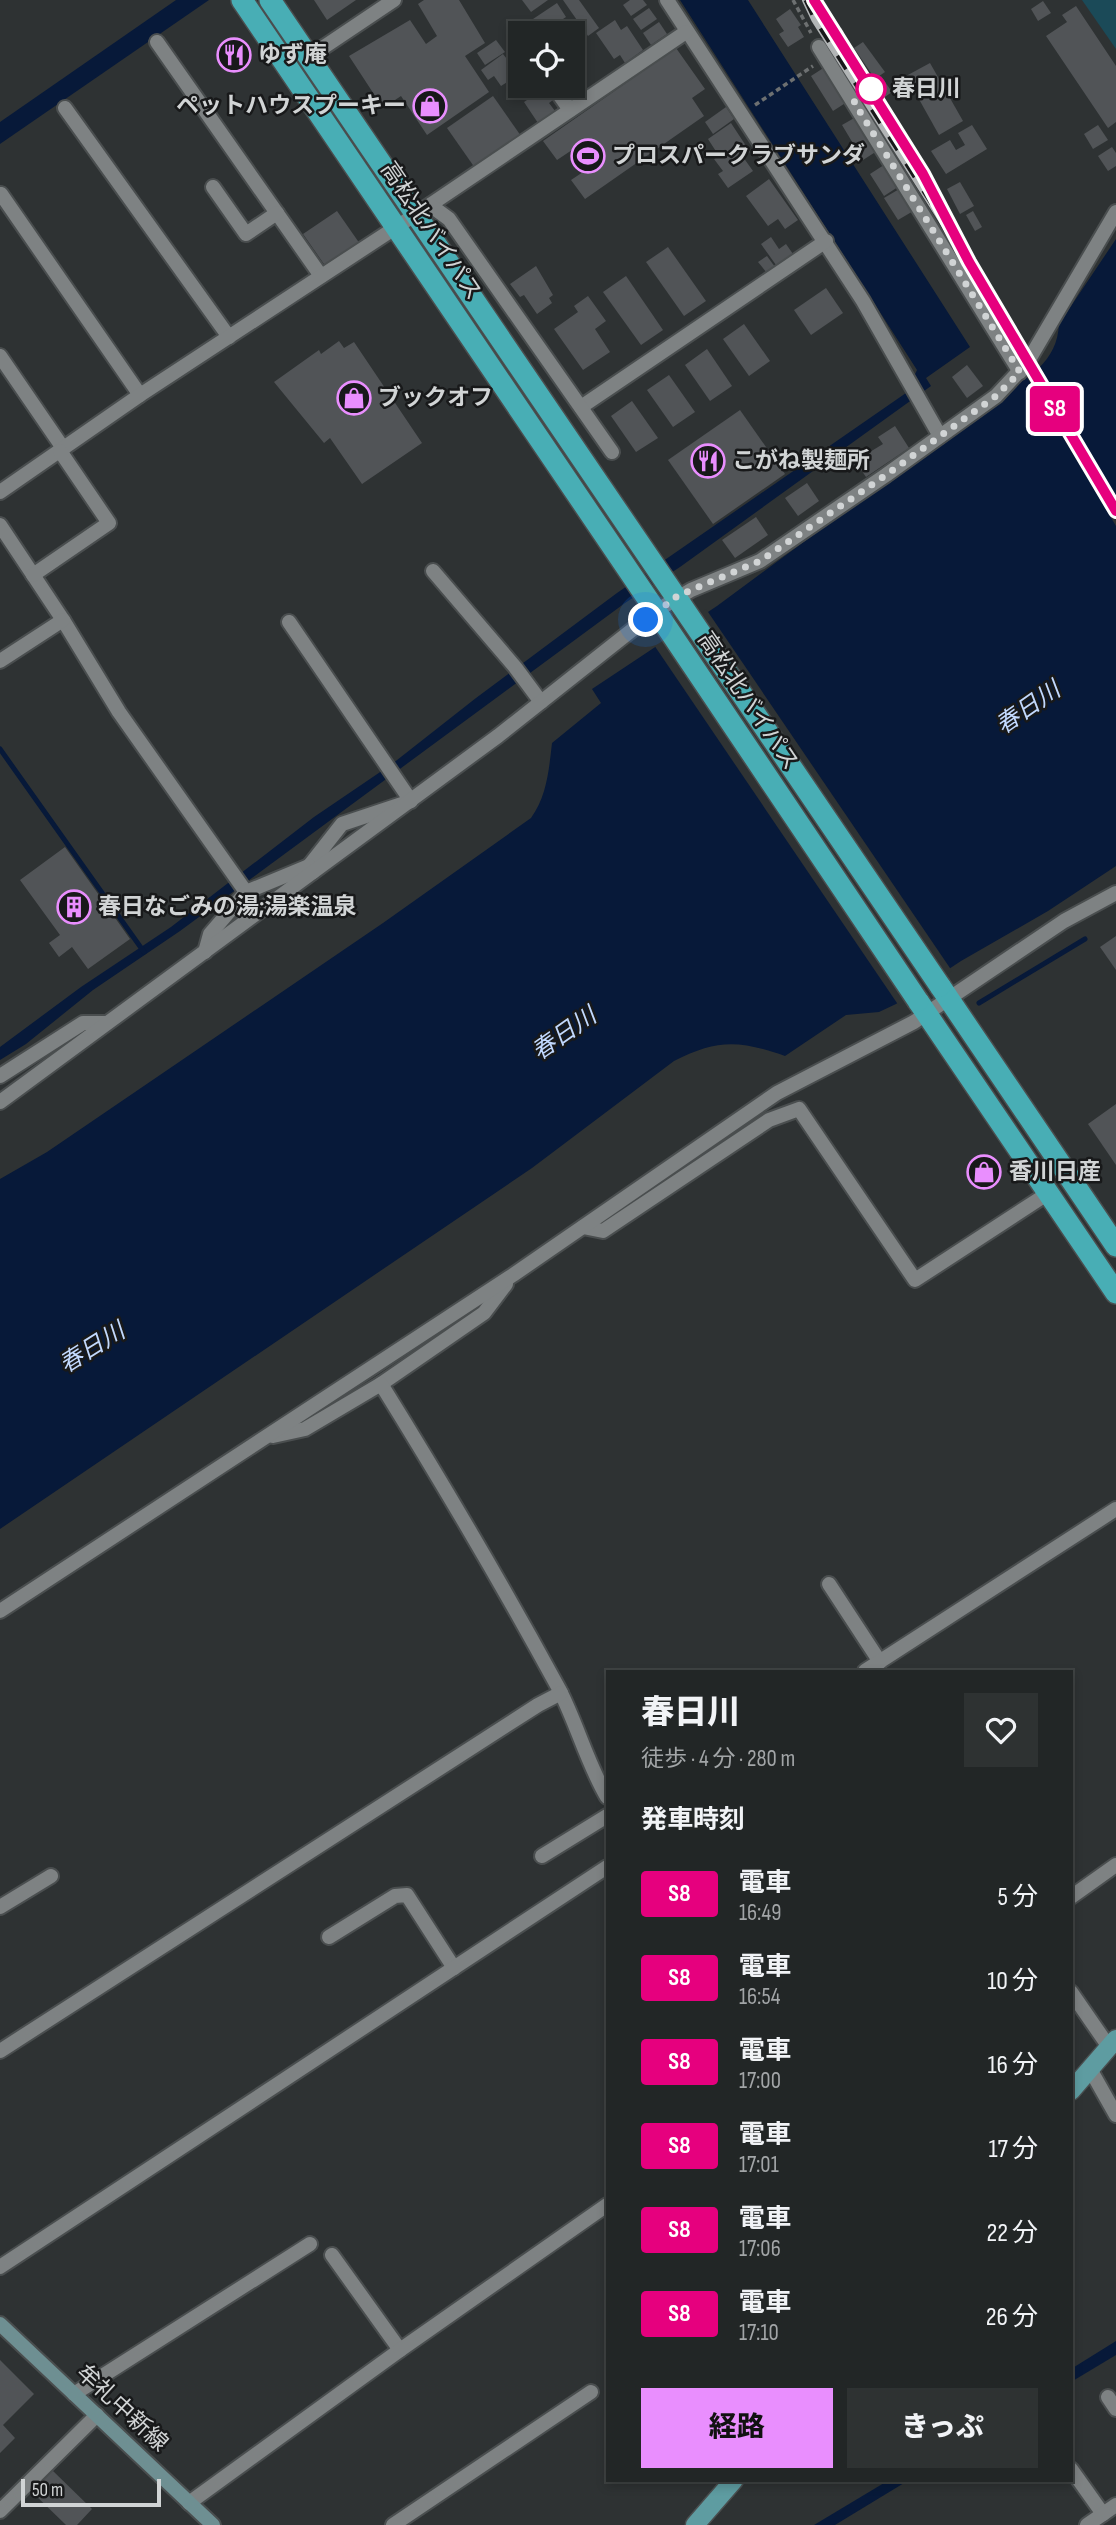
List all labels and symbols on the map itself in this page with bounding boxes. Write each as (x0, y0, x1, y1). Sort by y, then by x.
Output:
restaurant icon: ゆず庵 (215, 36, 253, 74)
place label: ゆず庵 (258, 41, 327, 69)
marker: 春日川 (856, 74, 886, 104)
place label: 春日川 (892, 75, 961, 103)
shop icon: ペットハウスプーキー (411, 87, 449, 125)
place label: ペットハウスプーキー (176, 92, 406, 120)
sports icon: プロスパークラブサンダ (569, 137, 607, 175)
place label: プロスパークラブサンダ (612, 142, 865, 170)
street label: 高松北バイパス (375, 157, 487, 305)
shop icon: ブックオフ (335, 379, 373, 417)
place label: ブックオフ (378, 384, 493, 412)
line badge: S8 (1024, 386, 1086, 432)
restaurant icon: こがね製麺所 (689, 442, 727, 480)
place label: こがね製麺所 (732, 447, 870, 475)
your location (628, 602, 663, 637)
street label: 高松北バイパス (692, 627, 804, 775)
water label: 春日川 (990, 674, 1068, 741)
building icon: 春日なごみの湯;湯楽温泉 (55, 888, 93, 926)
place label: 春日なごみの湯;湯楽温泉 (98, 893, 356, 921)
water label: 春日川 (526, 1000, 604, 1067)
shop icon: 香川日産 (965, 1153, 1003, 1191)
place label: 香川日産 (1009, 1158, 1101, 1186)
water label: 春日川 (54, 1315, 133, 1379)
street label: 牟礼中新線 (70, 2359, 174, 2457)
scale bar (21, 2476, 161, 2508)

